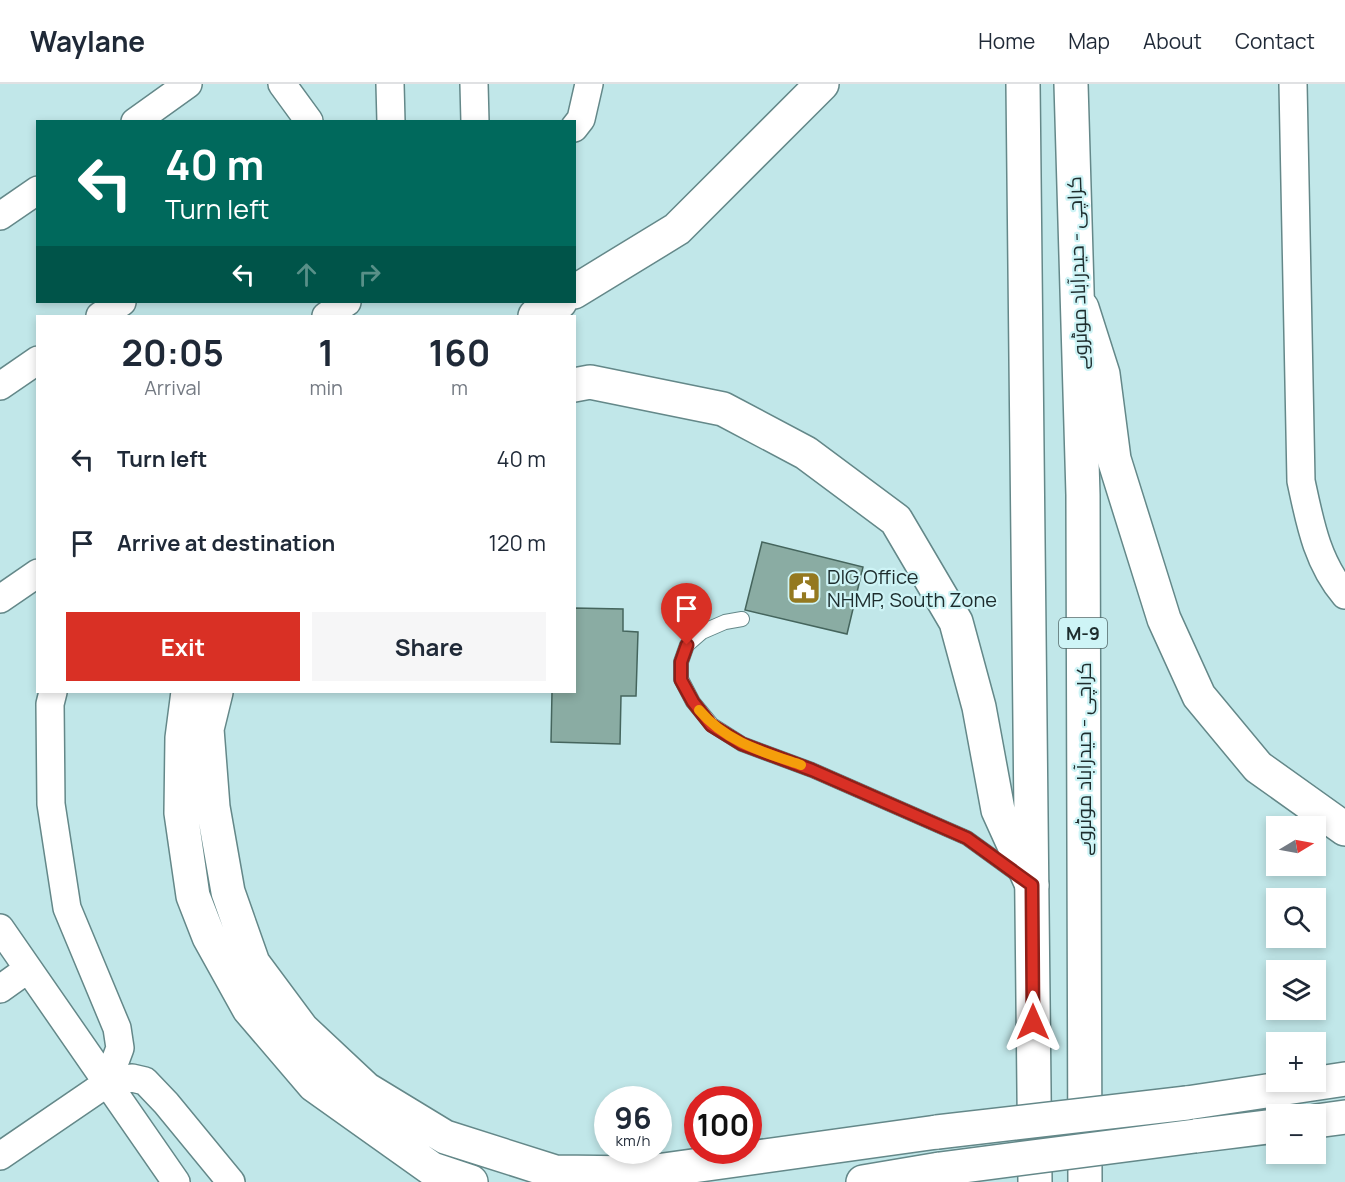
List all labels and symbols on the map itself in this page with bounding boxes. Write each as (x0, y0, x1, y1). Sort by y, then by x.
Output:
street label: کراچی - حیدرآباد موٹروے (1060, 176, 1094, 370)
place label: DIG Office NHMP, South Zone (827, 563, 997, 613)
public building icon: DIG Office NHMP, South Zone (786, 570, 822, 606)
pin (661, 583, 712, 645)
road number: M-9 (1059, 618, 1107, 648)
street label: کراچی - حیدرآباد موٹروے (1070, 662, 1097, 856)
north arrow (1266, 816, 1326, 876)
position arrow (1001, 990, 1065, 1054)
speed limit sign: 100 (684, 1086, 762, 1164)

